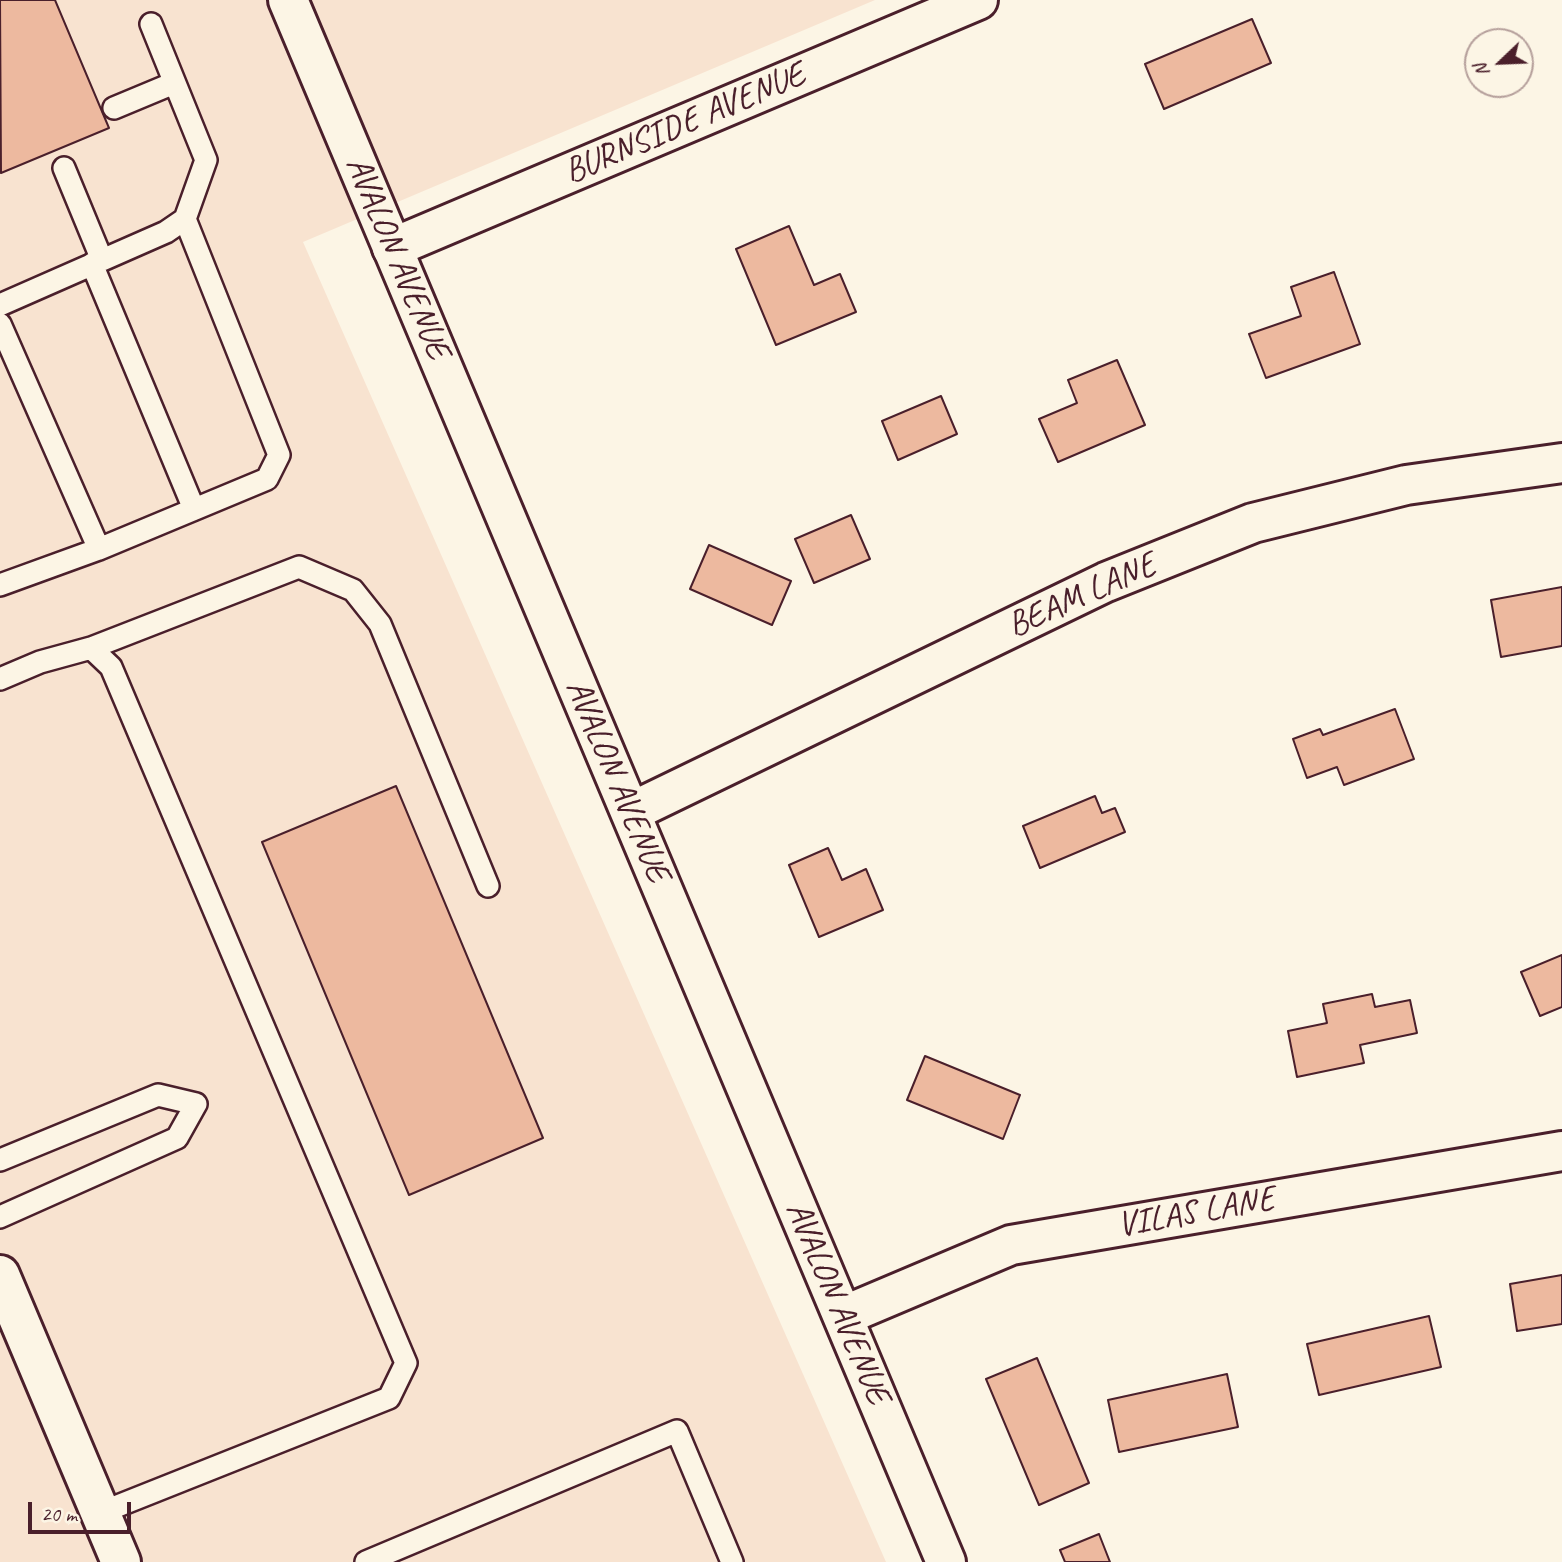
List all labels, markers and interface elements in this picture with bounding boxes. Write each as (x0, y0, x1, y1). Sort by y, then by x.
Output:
north arrow (1464, 28, 1534, 98)
street label: BURNSIDE AVENUE (558, 54, 812, 194)
text: N (1468, 60, 1495, 81)
street label: AVALON AVENUE (336, 151, 458, 365)
street label: BEAM LANE (1001, 545, 1163, 647)
street label: AVALON AVENUE (556, 674, 678, 888)
street label: VILAS LANE (1114, 1179, 1278, 1247)
street label: AVALON AVENUE (776, 1196, 898, 1410)
scale bar (32, 1488, 135, 1532)
text: 20 m (41, 1501, 77, 1527)

